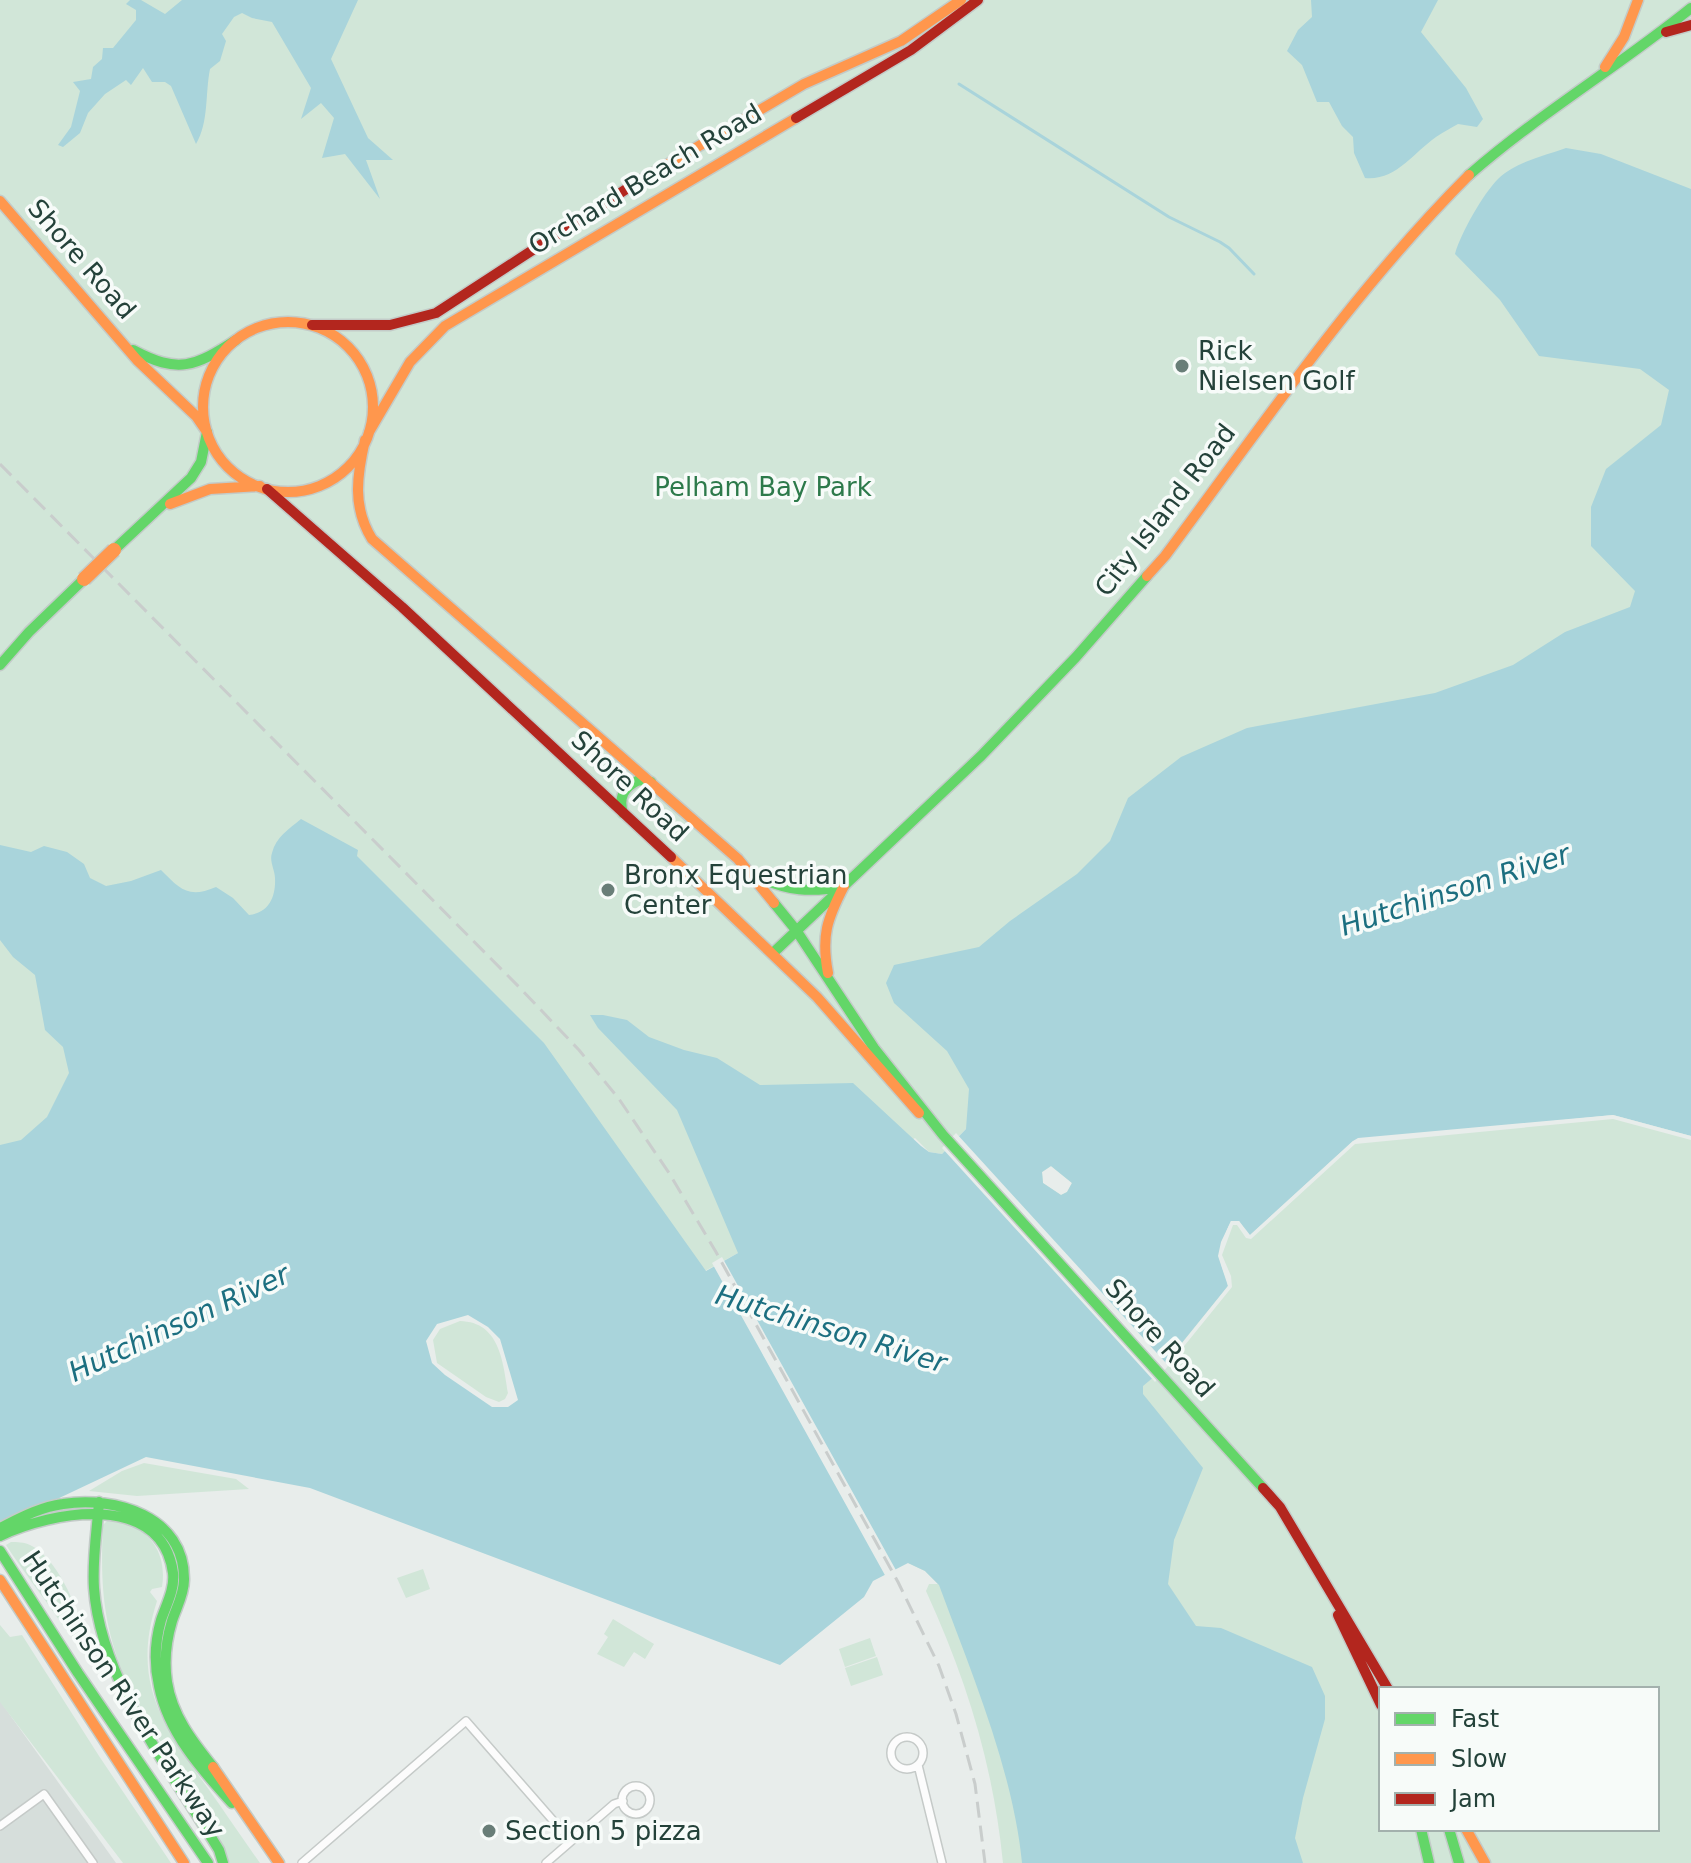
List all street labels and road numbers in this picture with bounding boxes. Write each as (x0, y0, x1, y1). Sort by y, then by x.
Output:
street label: Orchard Beach Road (523, 98, 767, 260)
street label: Shore Road (22, 193, 142, 325)
street label: City Island Road (1089, 418, 1241, 602)
street label: Shore Road (565, 724, 695, 848)
street label: Shore Road (1099, 1273, 1221, 1403)
street label: Hutchinson River Parkway (17, 1545, 231, 1843)

